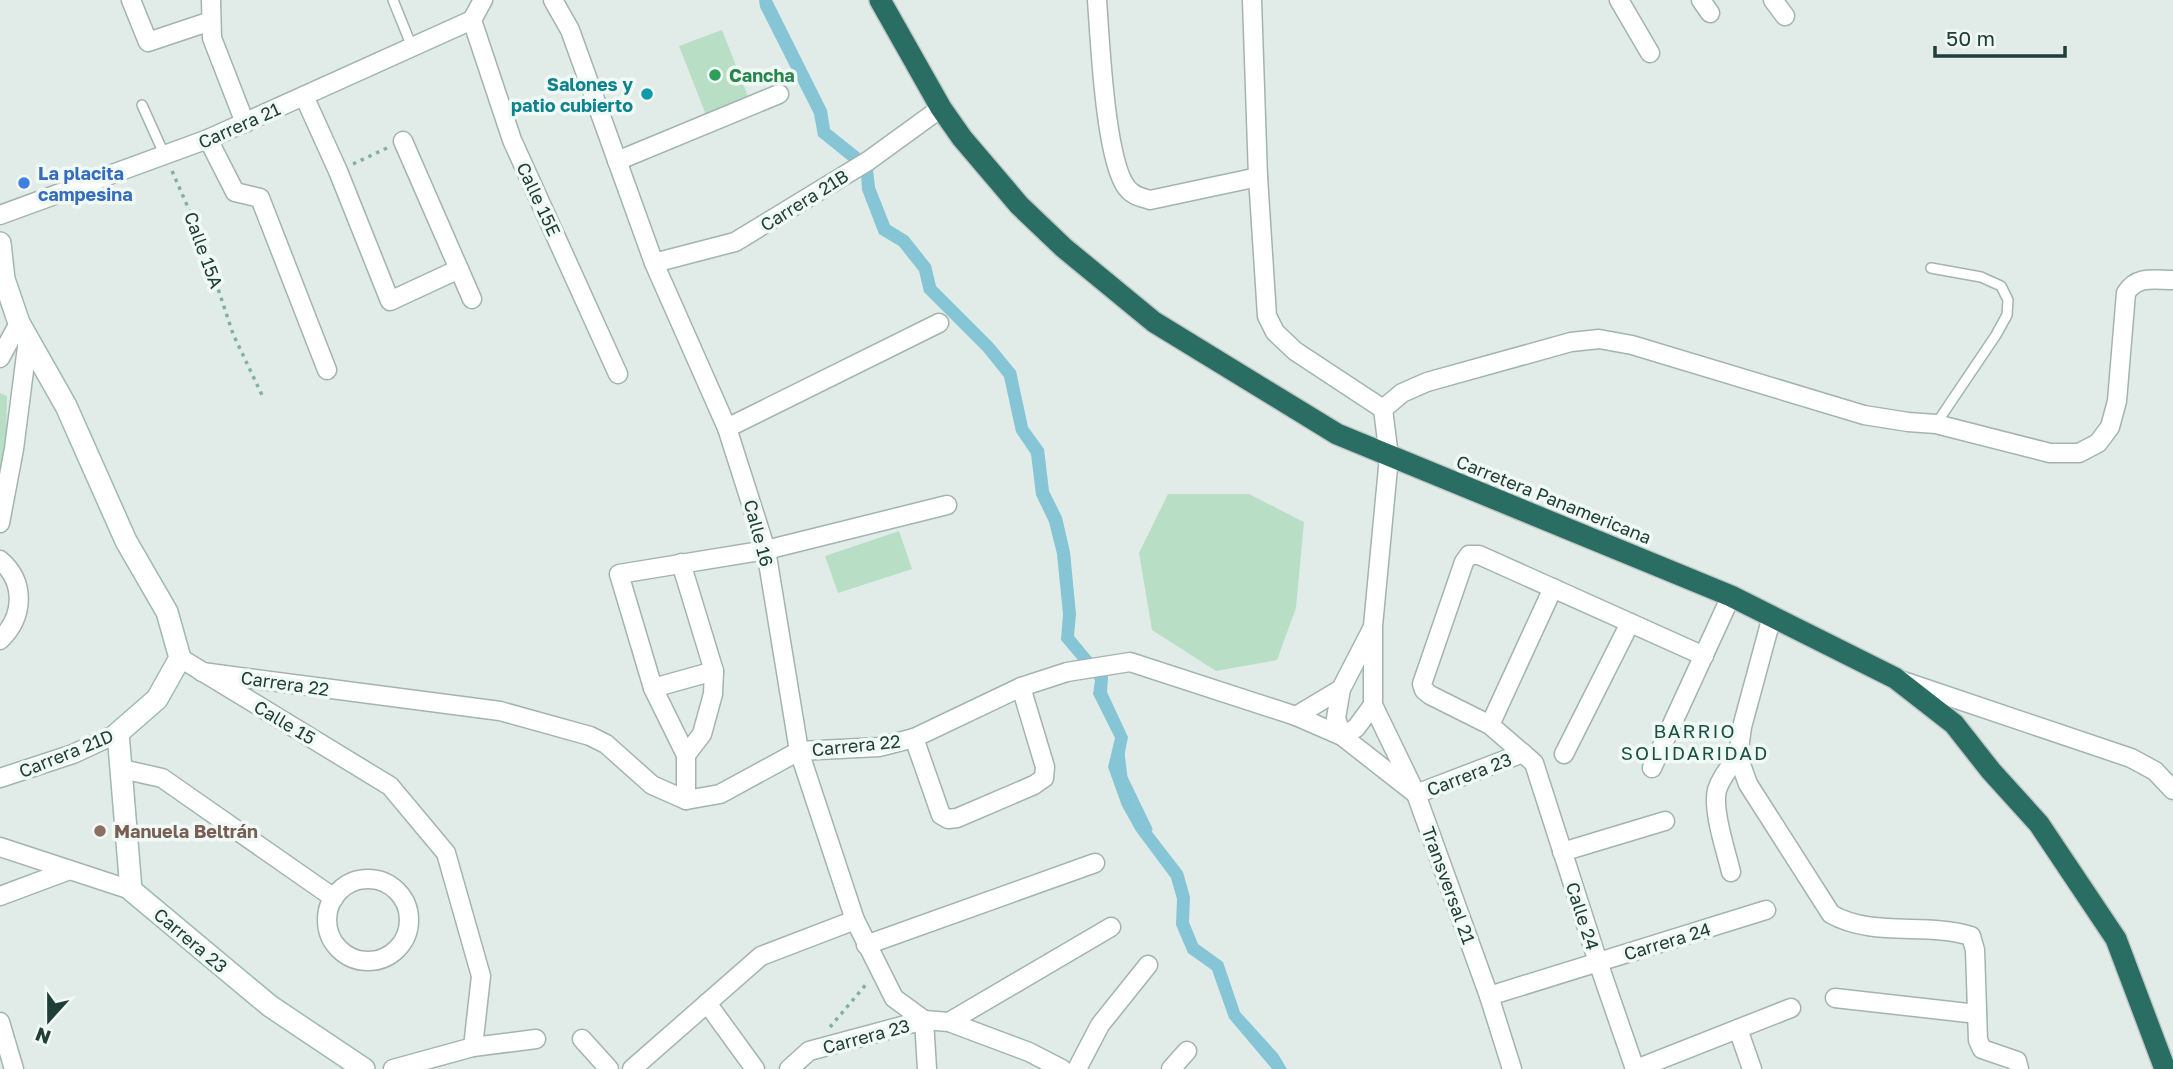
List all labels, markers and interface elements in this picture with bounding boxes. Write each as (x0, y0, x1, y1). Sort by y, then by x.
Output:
scale bar (1935, 14, 2064, 58)
text: 50 m (1946, 25, 1995, 51)
place label: Cancha (729, 64, 795, 86)
marker: Cancha (707, 67, 723, 83)
place label: Salones y patio cubierto (511, 73, 633, 116)
marker: Salones y patio cubierto (639, 86, 655, 102)
street label: Carrera 21 (195, 97, 284, 153)
street label: Calle 15E (512, 159, 566, 239)
place label: La placita campesina (38, 162, 133, 205)
street label: Carrera 21B (756, 164, 852, 236)
marker: La placita campesina (16, 175, 32, 191)
street label: Calle 15A (180, 209, 228, 291)
street label: Carretera Panamericana (1453, 450, 1655, 548)
street label: Calle 16 (740, 497, 778, 569)
street label: Carrera 22 (239, 666, 331, 700)
street label: Calle 15 (250, 695, 320, 749)
district label: BARRIO SOLIDARIDAD (1621, 719, 1769, 764)
street label: Carrera 21D (16, 724, 116, 782)
street label: Carrera 22 (811, 729, 901, 761)
street label: Carrera 23 (1423, 748, 1515, 800)
place label: Manuela Beltrán (114, 820, 258, 842)
marker: Manuela Beltrán (92, 823, 108, 839)
street label: Transversal 21 (1418, 823, 1481, 947)
street label: Calle 24 (1562, 879, 1604, 953)
street label: Carrera 23 (150, 903, 232, 977)
street label: Carrera 24 (1621, 917, 1713, 965)
north arrow (14, 985, 84, 1055)
street label: Carrera 23 (820, 1014, 912, 1058)
text: N (32, 1023, 54, 1050)

